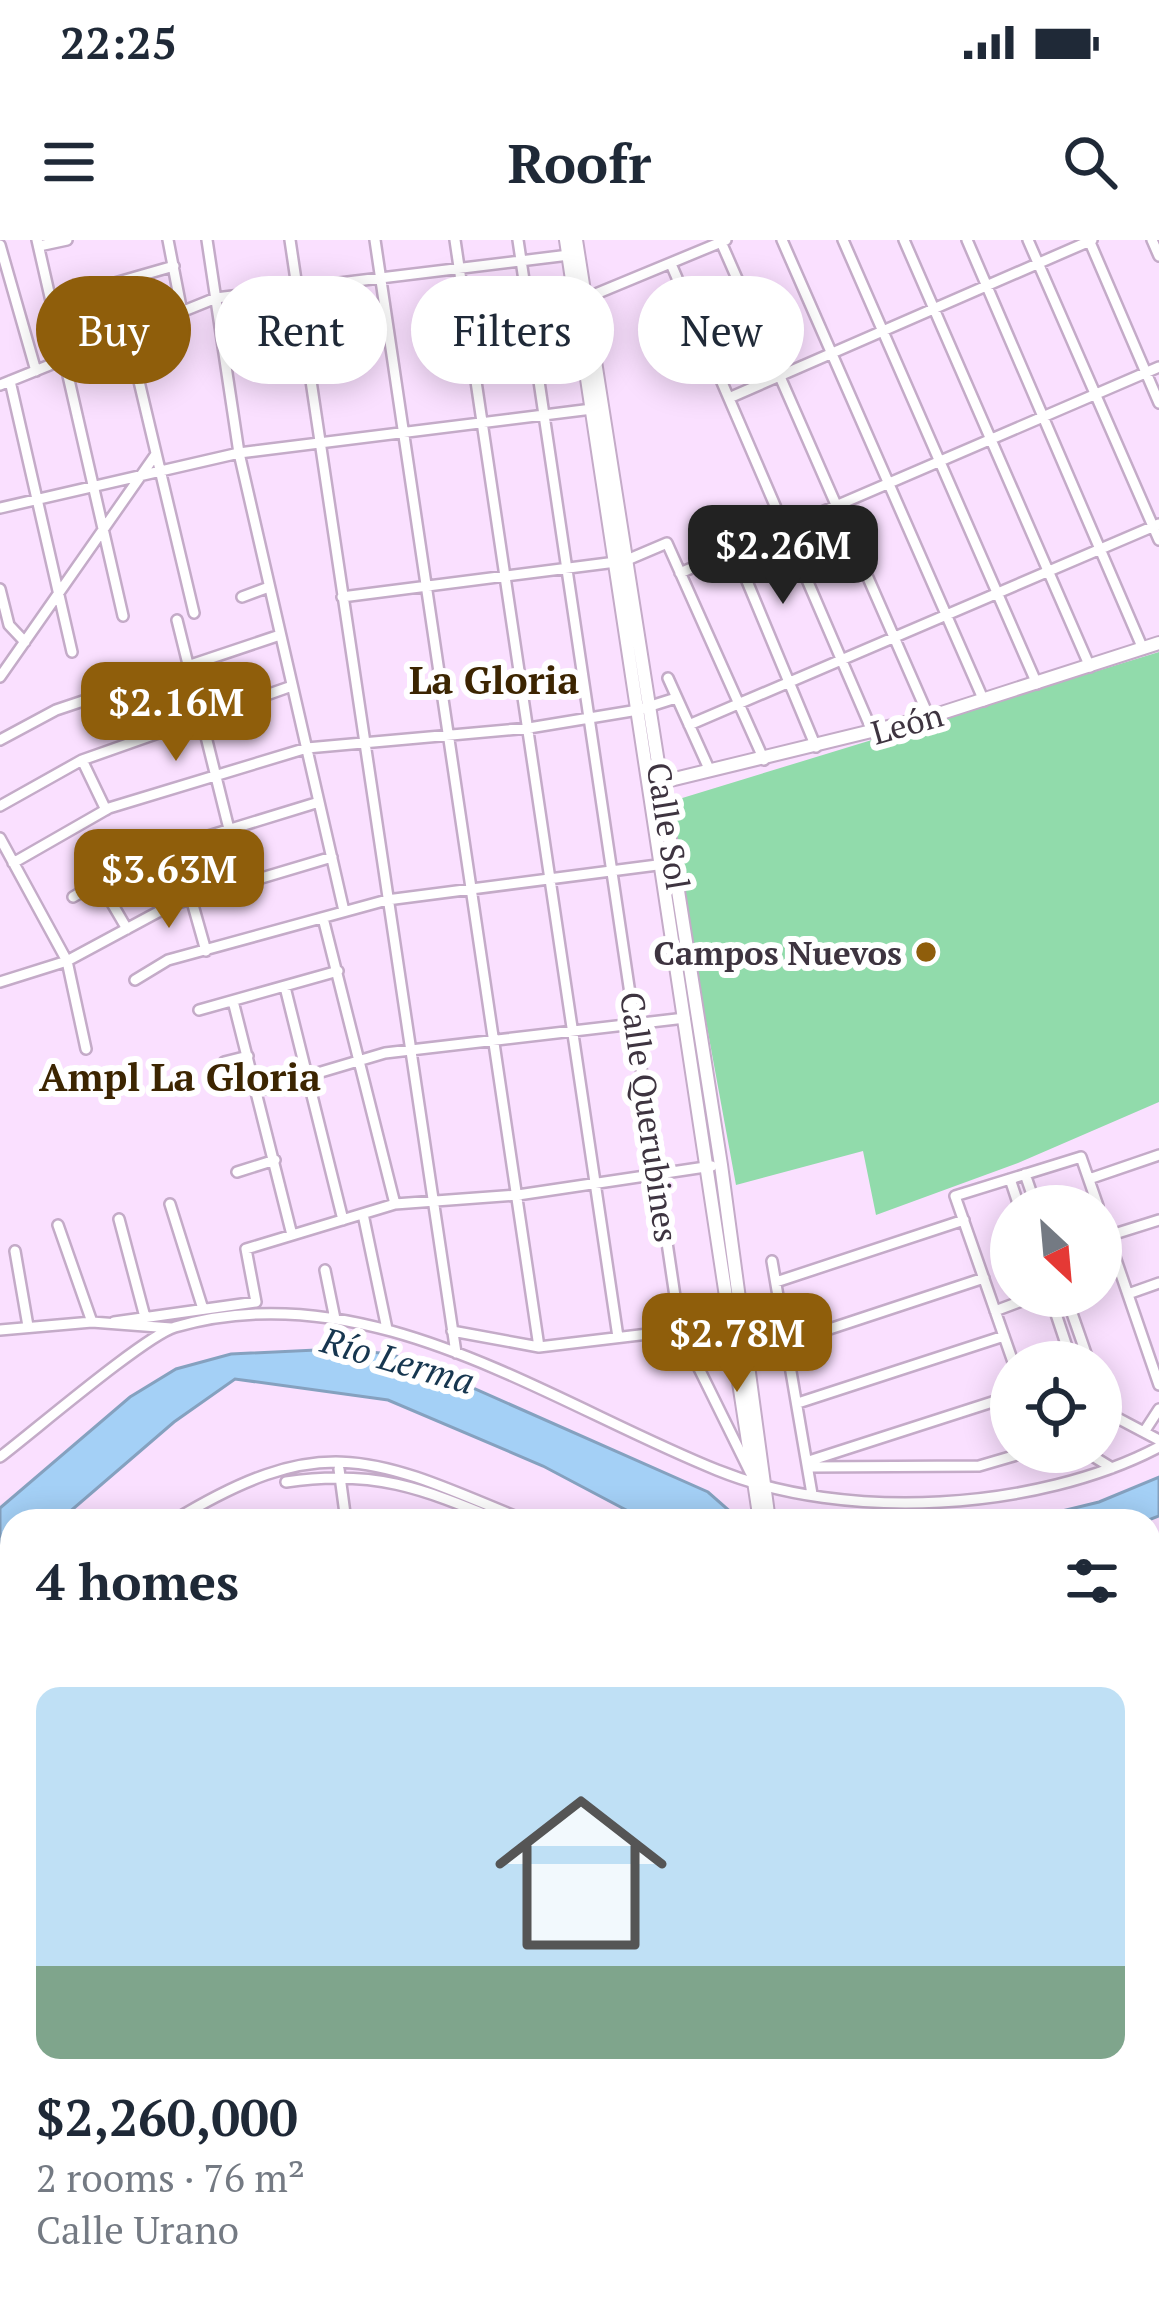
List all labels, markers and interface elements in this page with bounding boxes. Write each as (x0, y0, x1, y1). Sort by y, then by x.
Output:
text: 22:25 (60, 12, 177, 72)
text: Roofr (508, 127, 651, 198)
icon: menu (36, 129, 102, 195)
icon: search (1057, 129, 1123, 195)
chip: Buy (36, 276, 191, 384)
chip: Rent (215, 276, 387, 384)
chip: Filters (411, 276, 614, 384)
chip: New (638, 276, 804, 384)
pin: $2.26M (685, 505, 881, 607)
text: $2.26M (715, 518, 851, 570)
district label: La Gloria (409, 653, 579, 705)
pin: $2.16M (78, 662, 274, 764)
text: $2.16M (108, 675, 244, 727)
street label: León (866, 692, 948, 754)
street label: Calle Sol (638, 759, 700, 893)
pin: $3.63M (71, 829, 267, 931)
text: $3.63M (101, 842, 237, 894)
place label: Campos Nuevos (654, 931, 902, 974)
marker: Campos Nuevos (913, 939, 939, 965)
street label: Calle Querubines (611, 989, 689, 1245)
district label: Ampl La Gloria (39, 1050, 321, 1102)
north arrow (990, 1185, 1122, 1317)
map controls (990, 1185, 1122, 1473)
pin: $2.78M (639, 1293, 835, 1395)
text: $2.78M (669, 1306, 805, 1358)
water label: Río Lerma (315, 1315, 480, 1404)
button: locate (990, 1341, 1122, 1473)
text: 4 homes (36, 1547, 239, 1615)
icon: filters (1059, 1548, 1125, 1614)
icon: home (473, 1765, 689, 1981)
text: $2,260,000 (36, 2083, 298, 2151)
text: 2 rooms · 76 m² (36, 2151, 305, 2203)
text: Calle Urano (36, 2203, 239, 2255)

